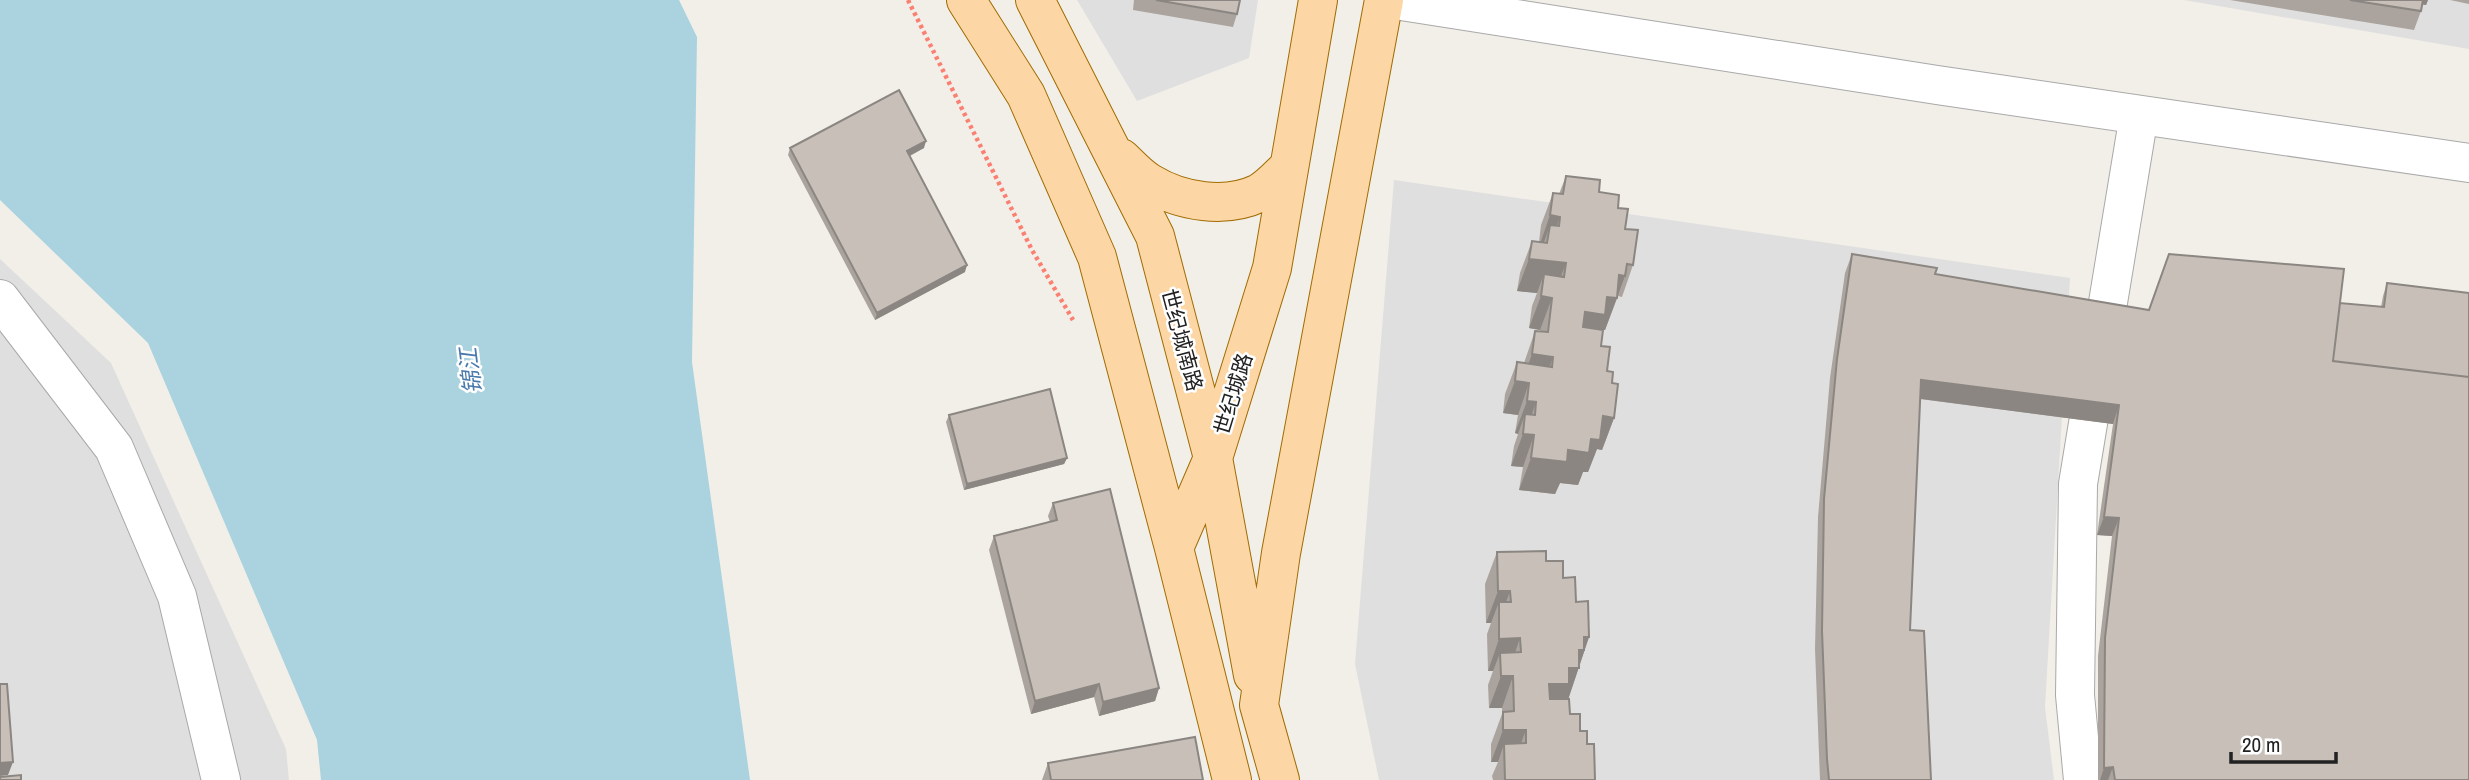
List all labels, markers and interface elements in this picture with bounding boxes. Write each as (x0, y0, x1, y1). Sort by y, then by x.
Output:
street label: 世纪城南路 (1154, 286, 1210, 394)
water label: 锦江 (451, 343, 488, 396)
street label: 世纪城路 (1207, 350, 1259, 438)
scale bar (2231, 720, 2336, 764)
text: 20 m (2242, 730, 2280, 759)

